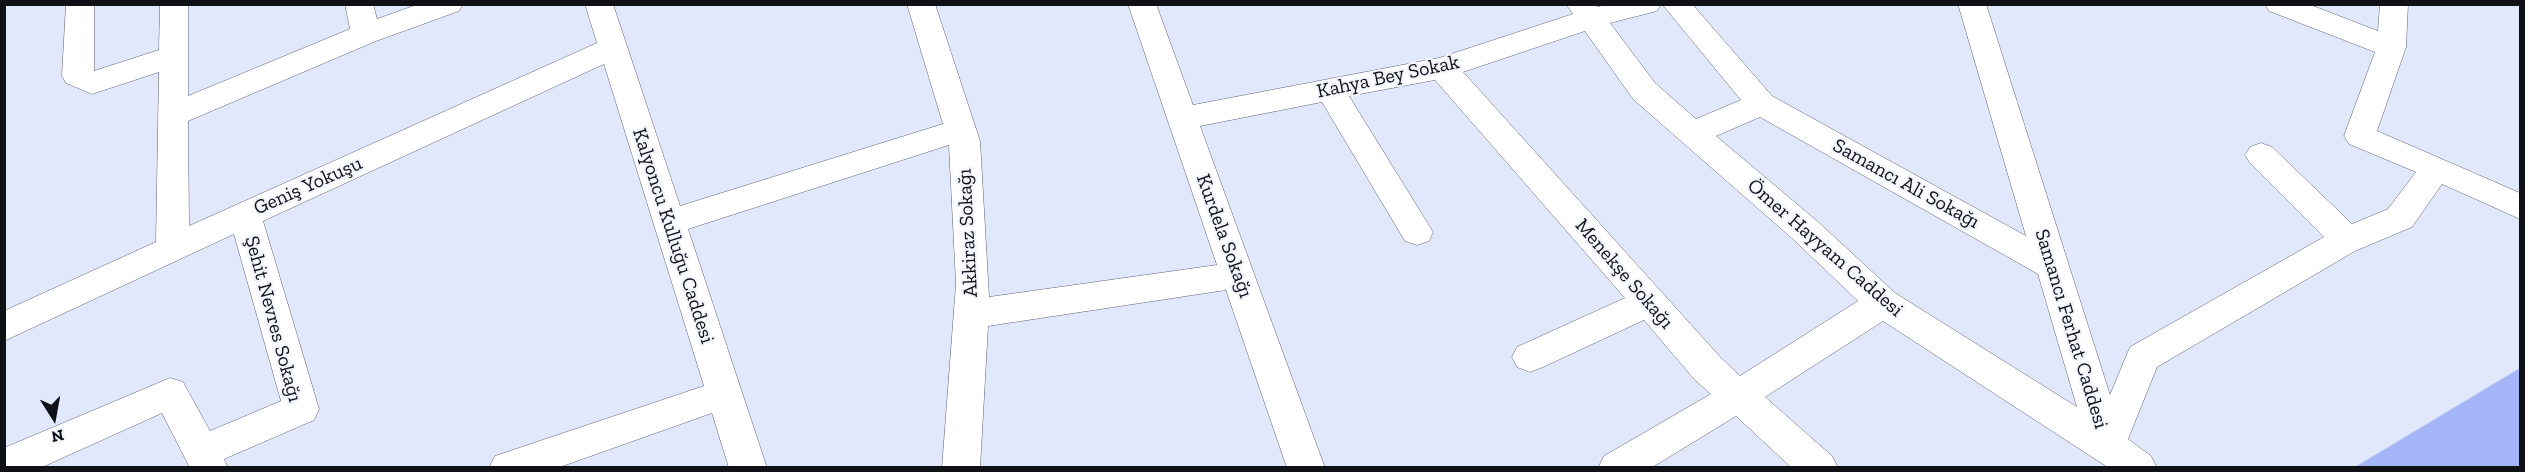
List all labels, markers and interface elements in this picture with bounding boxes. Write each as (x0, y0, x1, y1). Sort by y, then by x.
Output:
street label: Kahya Bey Sokak (1315, 50, 1461, 104)
street label: Kalyoncu Kulluğu Caddesi (627, 125, 719, 347)
street label: Samancı Ali Sokağı (1828, 134, 1984, 234)
street label: Geniş Yokuşu (250, 151, 366, 221)
street label: Akkiraz Sokağı (953, 168, 983, 298)
street label: Kurdela Sokağı (1191, 171, 1257, 301)
street label: Ömer Hayyam Caddesi (1742, 174, 1908, 322)
street label: Menekşe Sokağı (1570, 214, 1678, 334)
street label: Samancı Ferhat Caddesi (2029, 226, 2113, 432)
street label: Şehit Nevres Sokağı (239, 233, 307, 405)
north arrow (24, 388, 84, 448)
text: N (50, 426, 65, 447)

